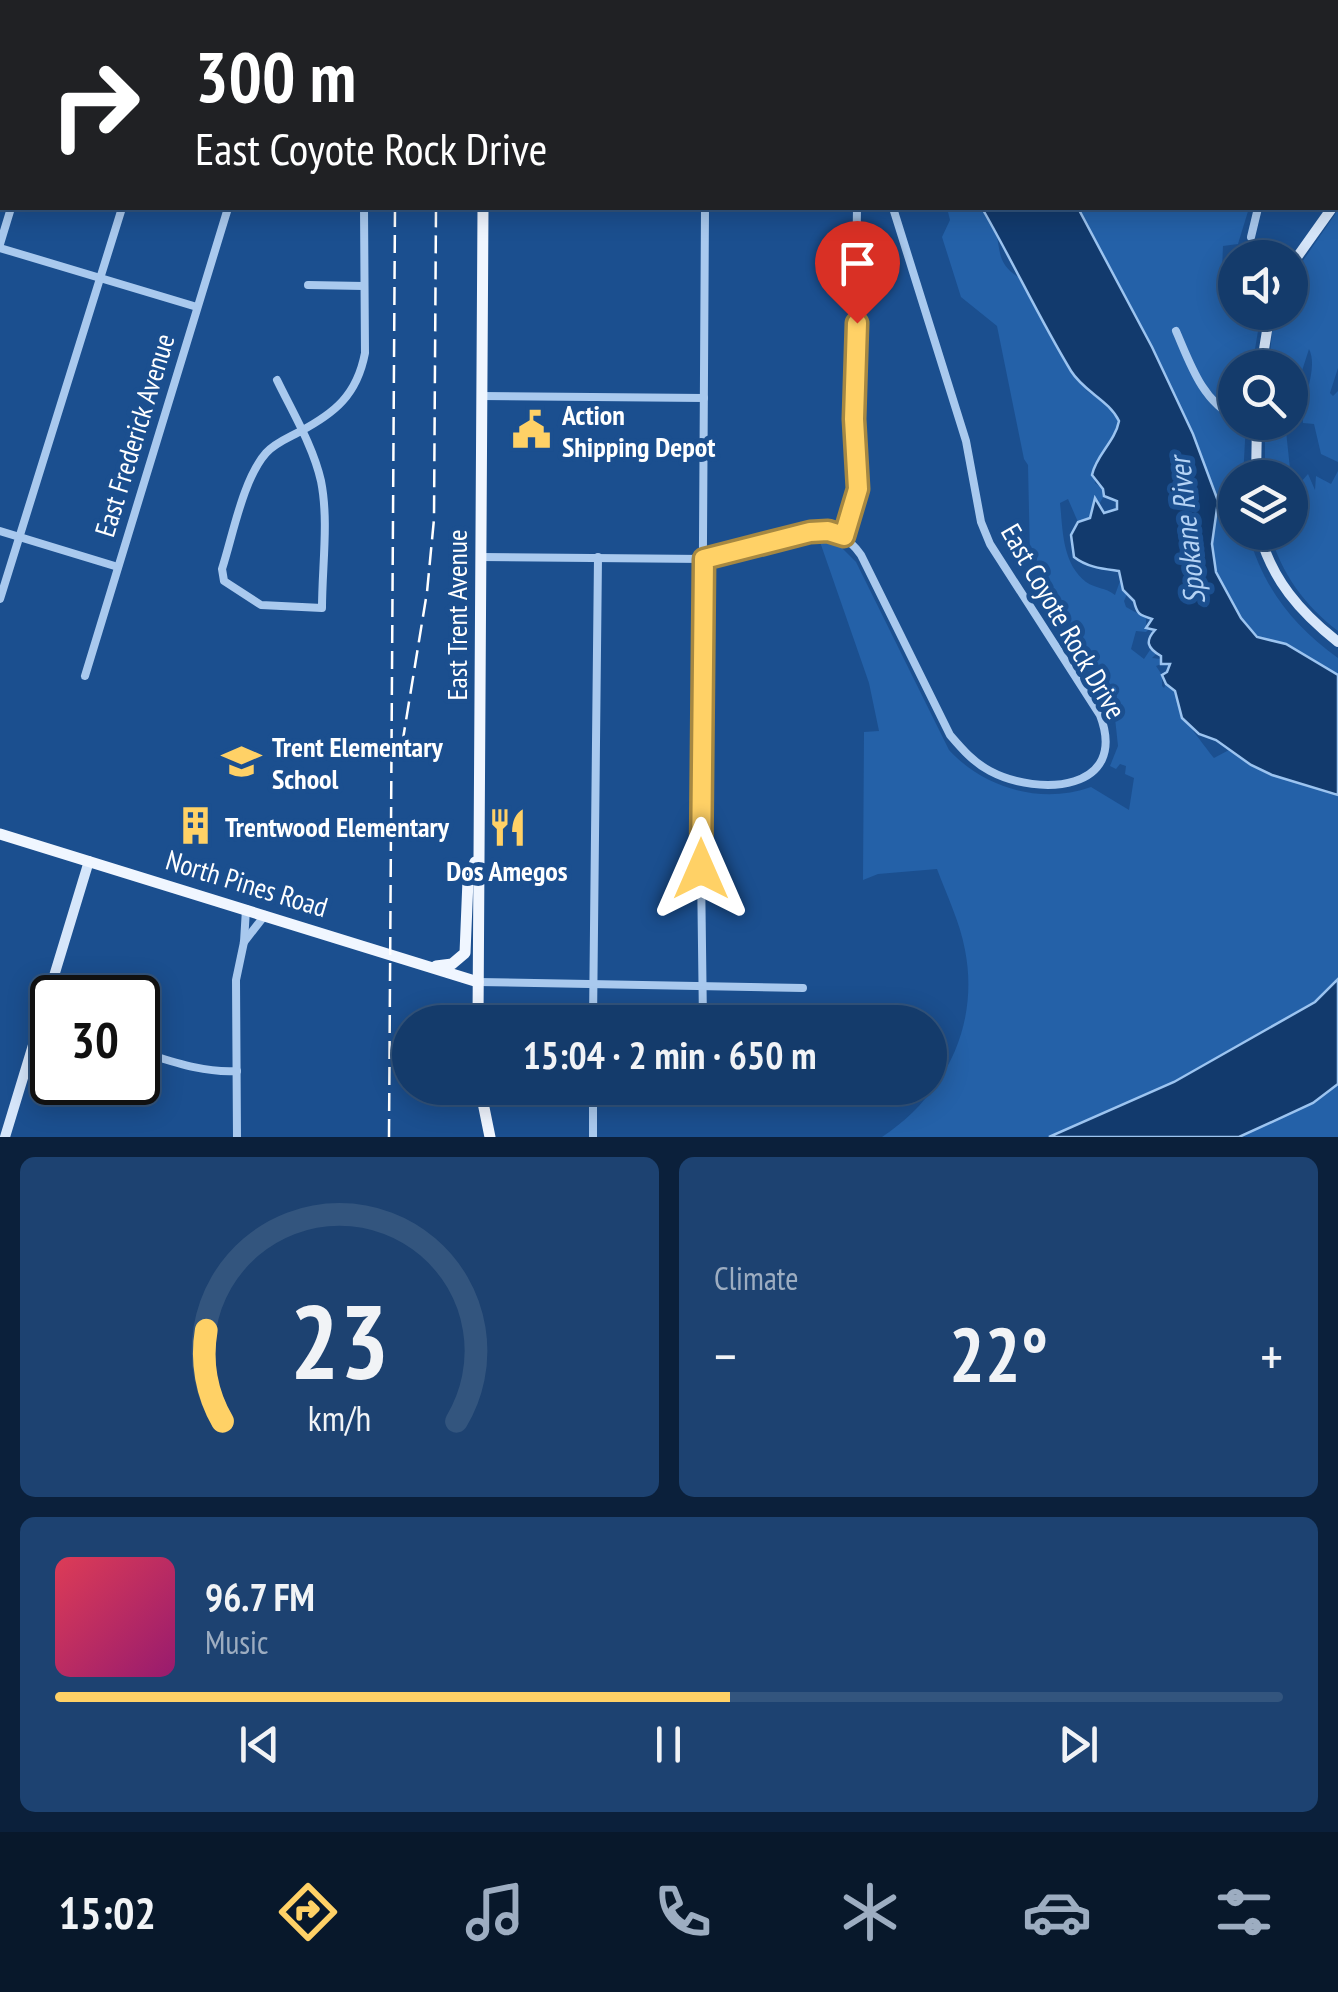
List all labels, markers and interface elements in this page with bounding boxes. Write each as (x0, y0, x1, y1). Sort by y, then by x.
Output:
text: 300 m (195, 31, 356, 121)
icon: right (30, 40, 160, 170)
text: East Coyote Rock Drive (195, 119, 547, 177)
pin (815, 221, 900, 324)
icon: arrive (830, 236, 885, 291)
map controls (1218, 240, 1308, 550)
button: sound (1218, 240, 1308, 330)
street label: East Frederick Avenue (86, 329, 182, 541)
button: search (1218, 350, 1308, 440)
place label: Action Shipping Depot (561, 396, 715, 465)
public building icon: Action Shipping Depot (511, 409, 553, 451)
water label: Spokane River (1158, 452, 1213, 606)
button: layers (1218, 460, 1308, 550)
street label: East Coyote Rock Drive (993, 517, 1135, 725)
street label: East Trent Avenue (438, 530, 475, 700)
place label: Trent Elementary School (272, 728, 443, 797)
school or university icon: Trent Elementary School (221, 741, 263, 783)
building icon: Trentwood Elementary (174, 805, 216, 847)
restaurant icon: Dos Amegos (486, 807, 528, 849)
place label: Trentwood Elementary (225, 808, 450, 845)
position arrow (649, 817, 753, 921)
street label: North Pines Road (162, 841, 332, 925)
place label: Dos Amegos (446, 852, 568, 889)
speed limit sign: 30 (30, 975, 160, 1105)
text: 15:04 · 2 min · 650 m (523, 1030, 816, 1079)
text: Climate (714, 1257, 798, 1299)
text: 23 (290, 1273, 389, 1408)
text: 22° (949, 1306, 1048, 1403)
text: − (714, 1320, 737, 1391)
text: + (1260, 1320, 1283, 1391)
text: km/h (308, 1395, 371, 1441)
text: 96.7 FM (205, 1572, 315, 1621)
text: Music (205, 1621, 268, 1663)
icon: previous (232, 1717, 287, 1772)
icon: pause (641, 1717, 696, 1772)
icon: next (1051, 1717, 1106, 1772)
icon: directions (273, 1877, 343, 1947)
icon: music (460, 1877, 530, 1947)
icon: phone (648, 1877, 718, 1947)
icon: climate (835, 1877, 905, 1947)
icon: car (1022, 1877, 1092, 1947)
icon: filters (1209, 1877, 1279, 1947)
text: 15:02 (59, 1883, 156, 1941)

